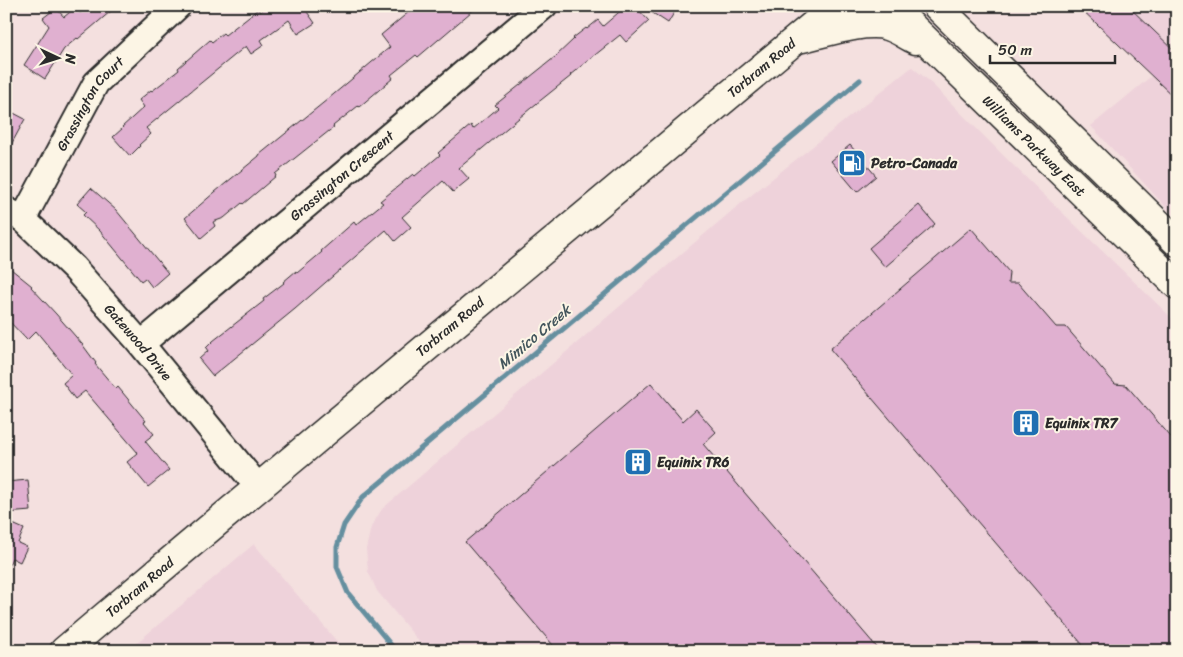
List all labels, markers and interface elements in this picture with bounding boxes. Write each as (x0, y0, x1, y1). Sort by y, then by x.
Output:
street label: Torbram Road (721, 31, 803, 104)
north arrow (32, 32, 82, 82)
scale bar (990, 32, 1116, 64)
text: 50 m (998, 37, 1033, 63)
street label: Grassington Court (50, 49, 131, 156)
text: N (58, 52, 83, 65)
street label: Williams Parkway East (976, 89, 1092, 203)
street label: Grassington Crescent (284, 124, 401, 228)
fuel station icon: Petro-Canada (837, 148, 867, 178)
place label: Petro-Canada (871, 151, 958, 176)
street label: Torbram Road (410, 289, 492, 363)
water label: Mimico Creek (491, 297, 578, 376)
street label: Gatewood Drive (98, 298, 178, 387)
building icon: Equinix TR7 (1011, 408, 1041, 438)
place label: Equinix TR7 (1045, 411, 1118, 436)
building icon: Equinix TR6 (623, 447, 653, 477)
place label: Equinix TR6 (657, 450, 729, 475)
street label: Torbram Road (100, 550, 181, 624)

